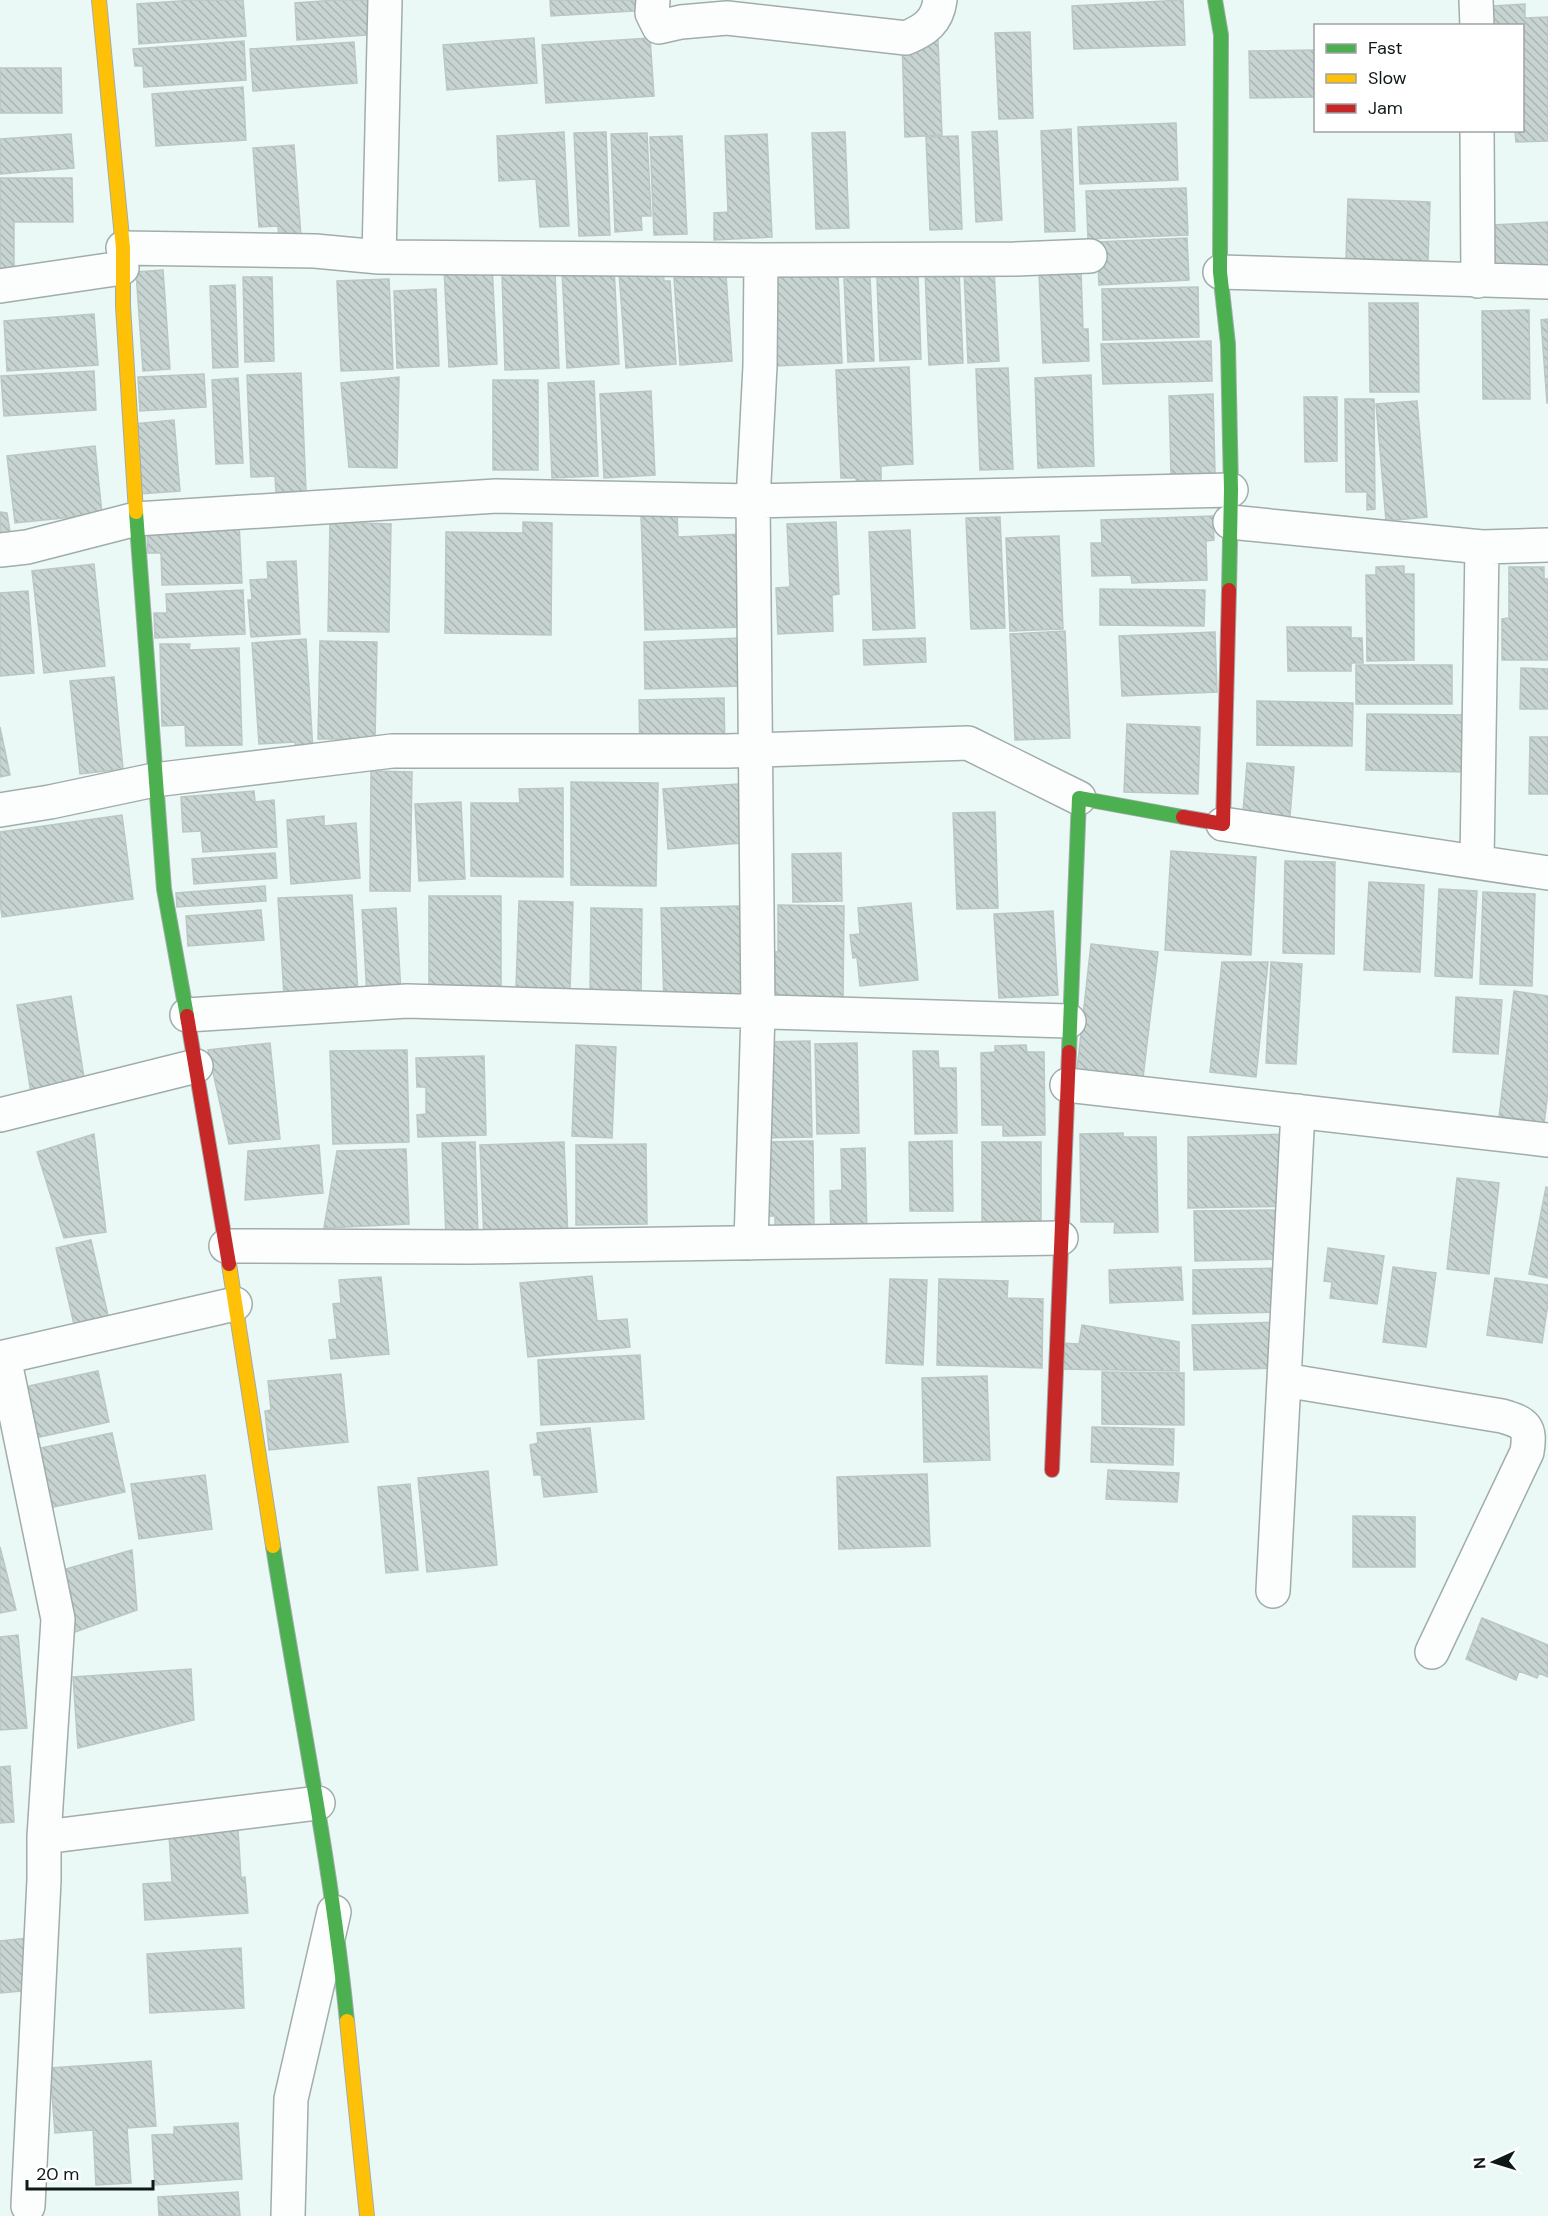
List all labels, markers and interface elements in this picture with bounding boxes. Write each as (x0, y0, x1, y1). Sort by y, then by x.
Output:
legend (1314, 24, 1524, 132)
text: Fast (1368, 36, 1403, 60)
text: Slow (1368, 66, 1407, 90)
text: Jam (1368, 96, 1403, 120)
north arrow (1464, 2132, 1524, 2192)
scale bar (27, 2153, 153, 2191)
text: N (1469, 2156, 1490, 2170)
text: 20 m (36, 2162, 79, 2186)

